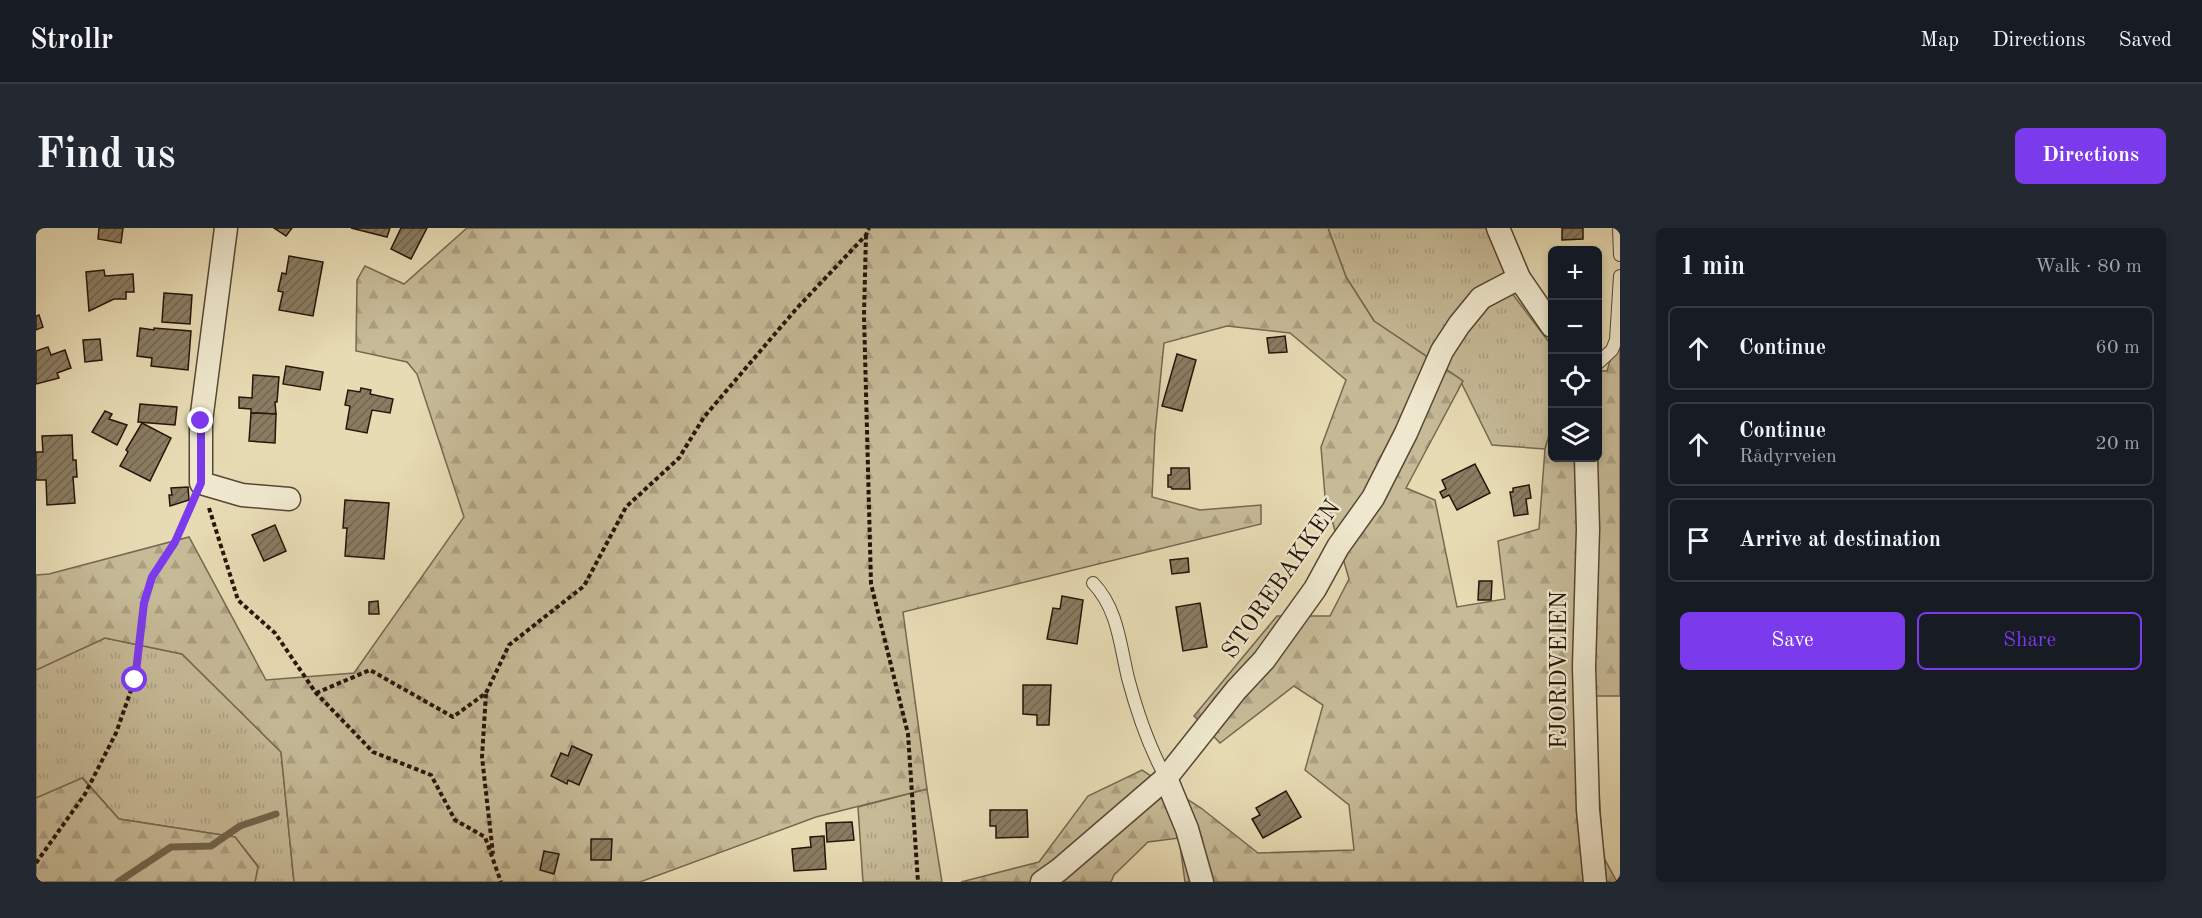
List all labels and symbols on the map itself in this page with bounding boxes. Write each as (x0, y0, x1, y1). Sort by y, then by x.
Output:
route end (187, 407, 213, 433)
street label: STOREBAKKEN (1218, 496, 1346, 664)
street label: FJORDVEIEN (1548, 591, 1572, 749)
route start (121, 666, 147, 692)

